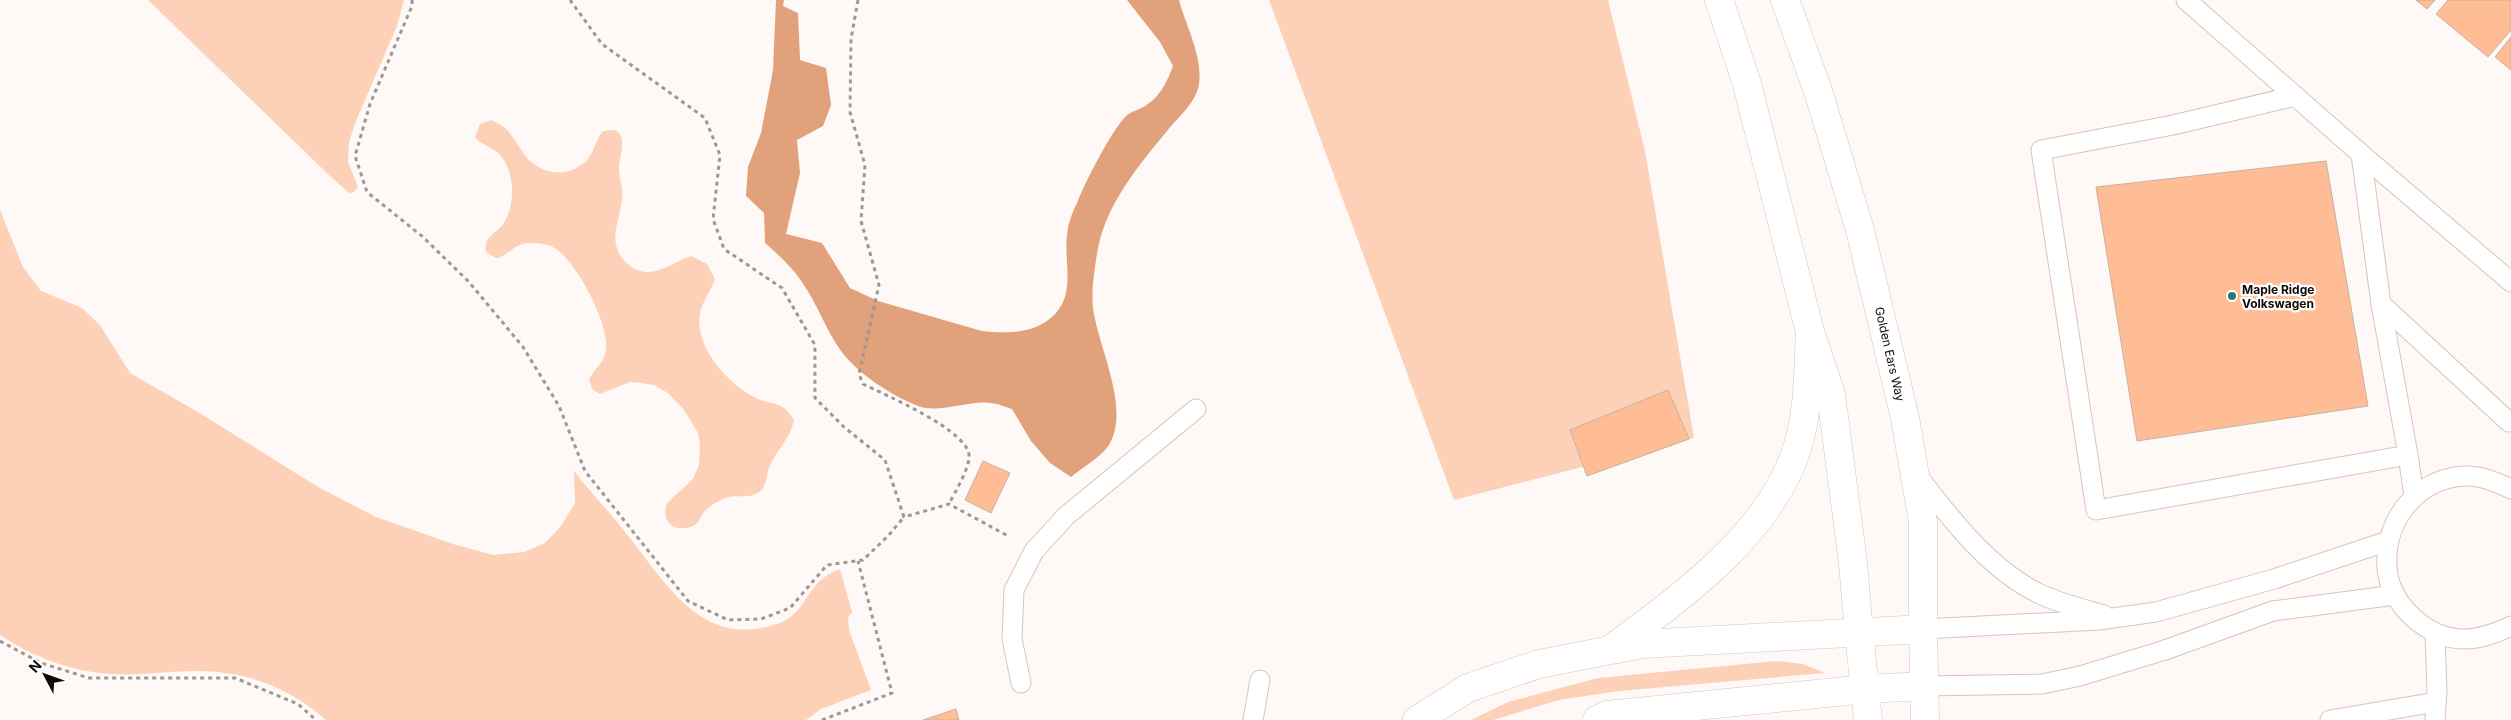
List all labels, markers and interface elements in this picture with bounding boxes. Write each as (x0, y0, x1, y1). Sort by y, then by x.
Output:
place label: Maple Ridge Volkswagen (2242, 282, 2314, 311)
marker: Maple Ridge Volkswagen (2226, 290, 2238, 302)
street label: Golden Ears Way (1872, 305, 1908, 403)
north arrow (20, 650, 70, 700)
text: N (25, 657, 45, 676)

